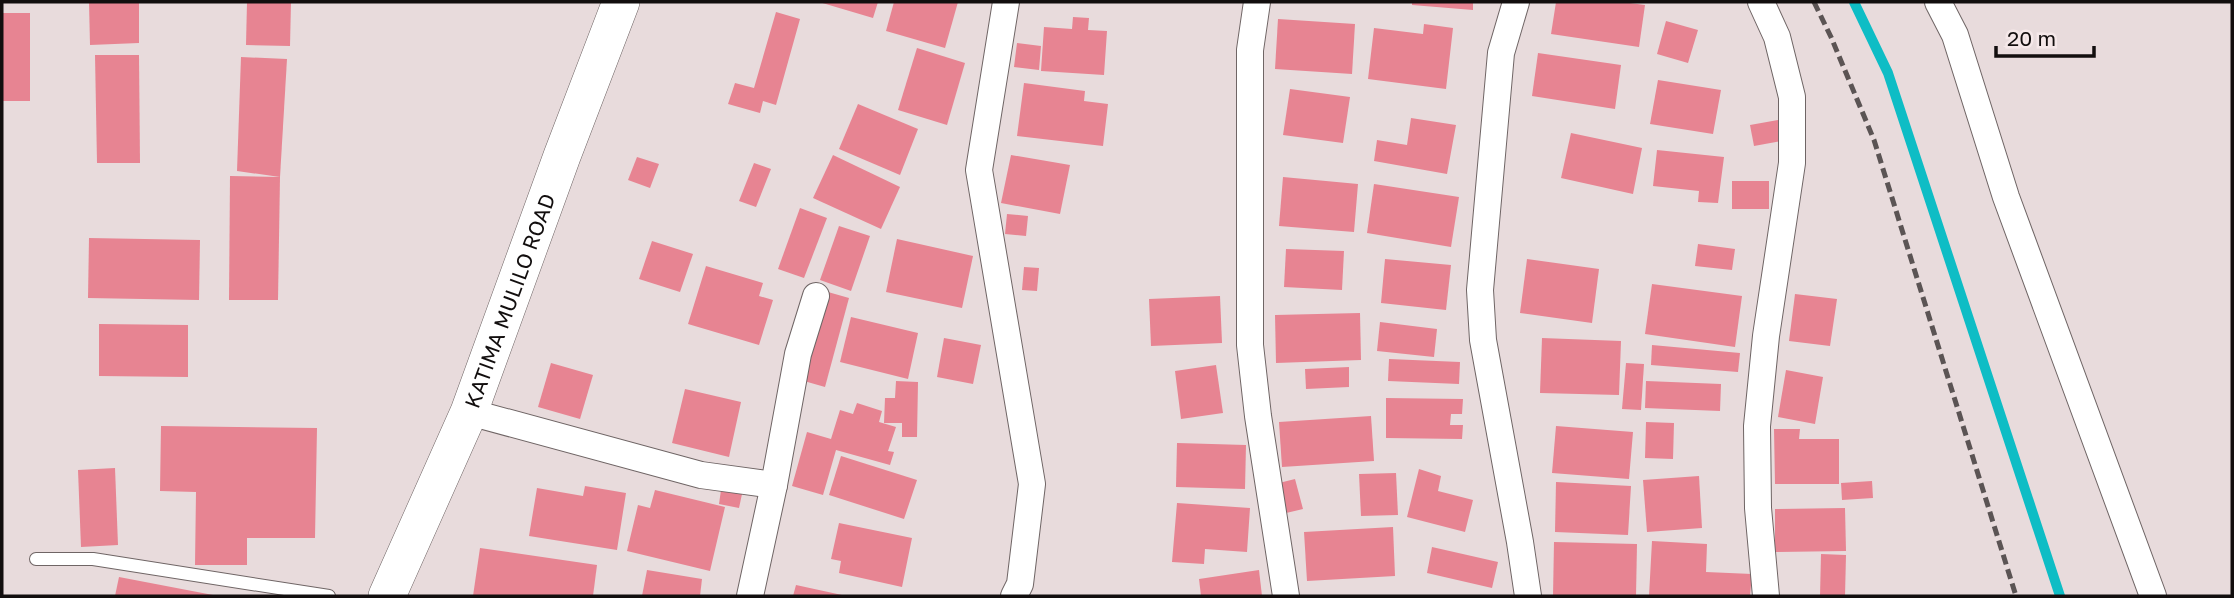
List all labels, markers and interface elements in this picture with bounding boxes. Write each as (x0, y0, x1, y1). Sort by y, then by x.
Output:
scale bar (1996, 14, 2094, 58)
text: 20 m (2007, 25, 2056, 51)
street label: KATIMA MULILO ROAD (459, 190, 560, 411)

